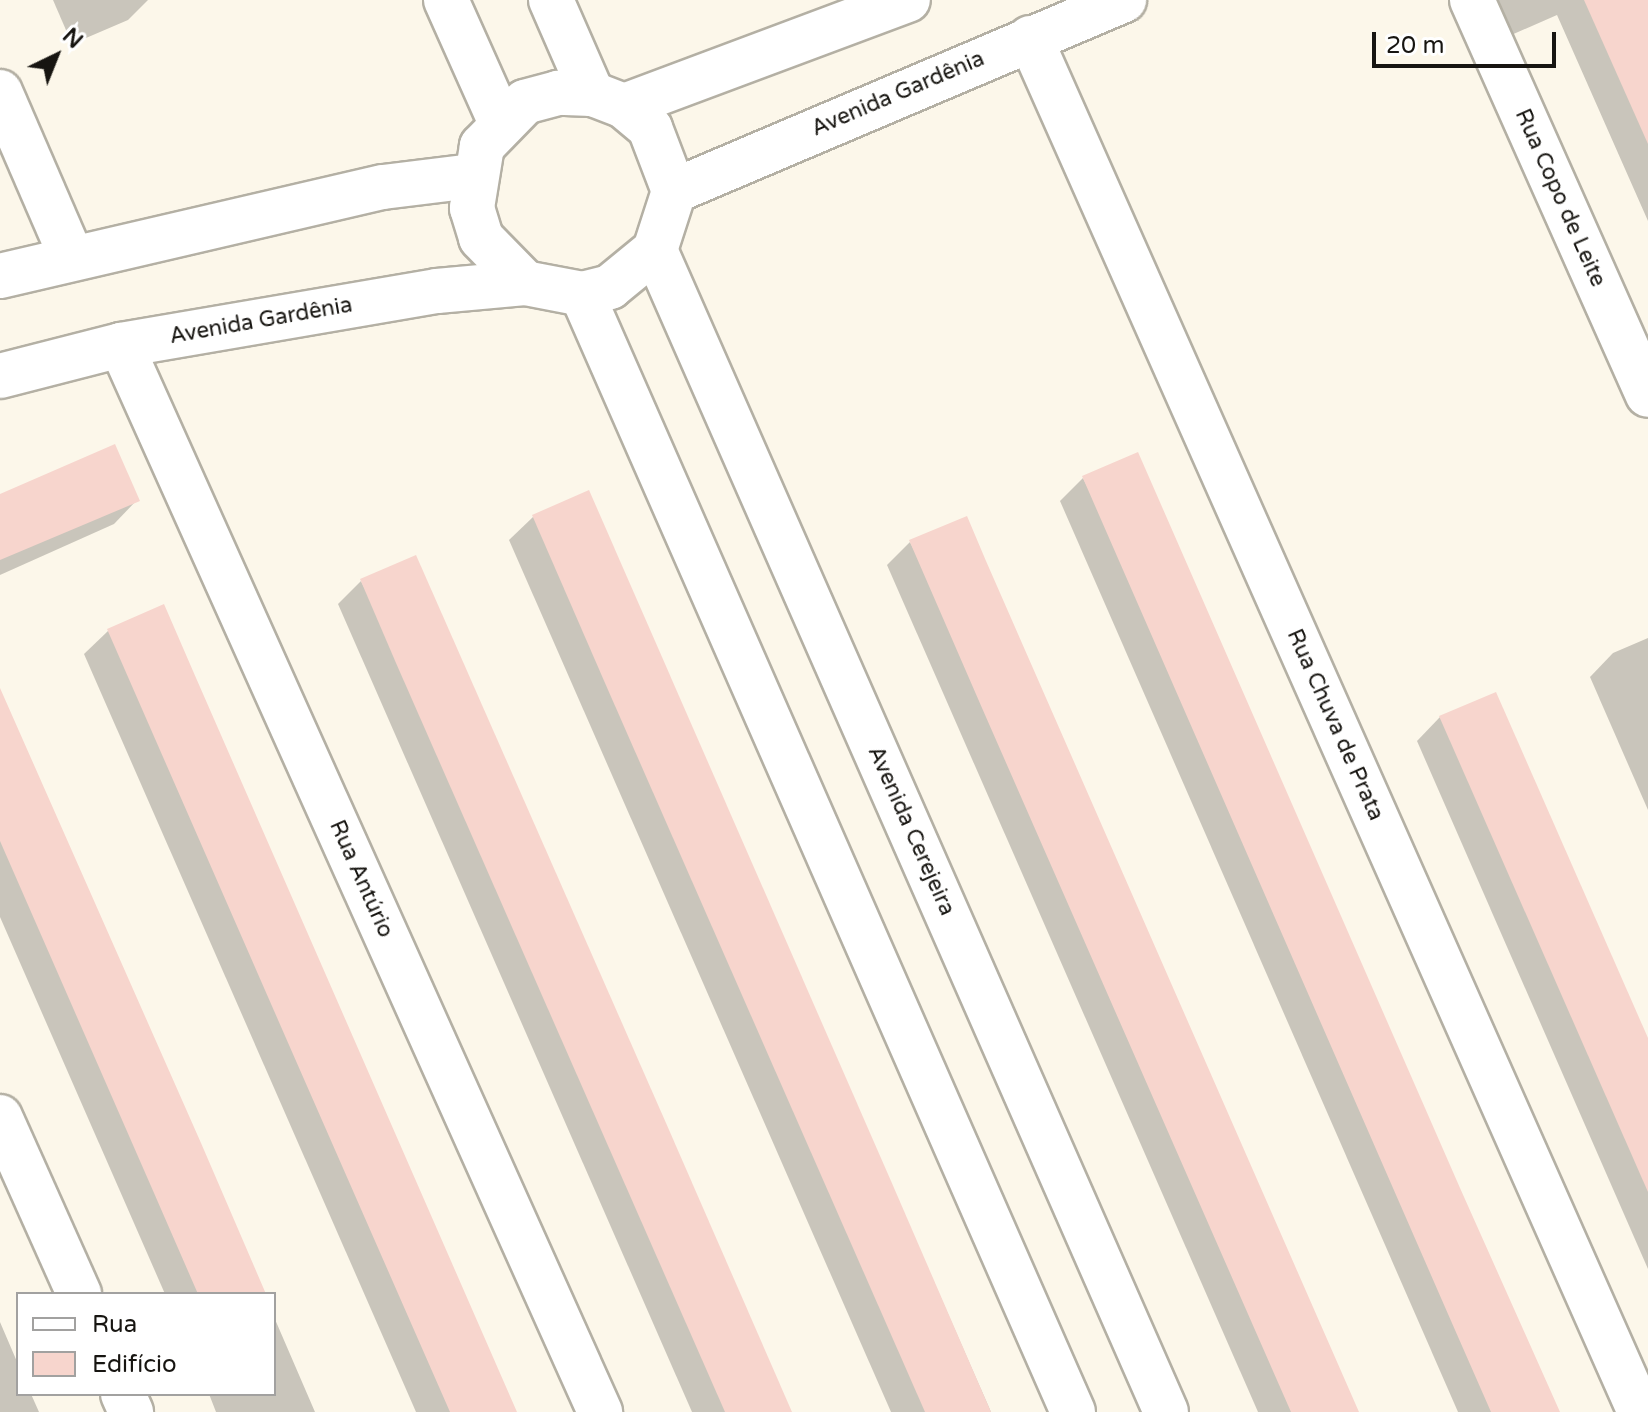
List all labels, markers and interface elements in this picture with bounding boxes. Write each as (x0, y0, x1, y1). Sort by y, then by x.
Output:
north arrow (16, 16, 96, 96)
scale bar (1376, 16, 1560, 66)
text: N (57, 23, 88, 54)
text: 20 m (1386, 31, 1444, 60)
street label: Avenida Gardênia (808, 46, 988, 142)
street label: Rua Copo de Leite (1509, 105, 1611, 291)
street label: Avenida Gardênia (168, 292, 354, 350)
street label: Rua Chuva de Prata (1281, 625, 1389, 825)
street label: Avenida Cerejeira (862, 742, 960, 920)
street label: Rua Antúrio (323, 816, 399, 942)
legend (16, 1292, 276, 1396)
text: Rua (92, 1310, 137, 1339)
text: Edifício (92, 1350, 177, 1379)

